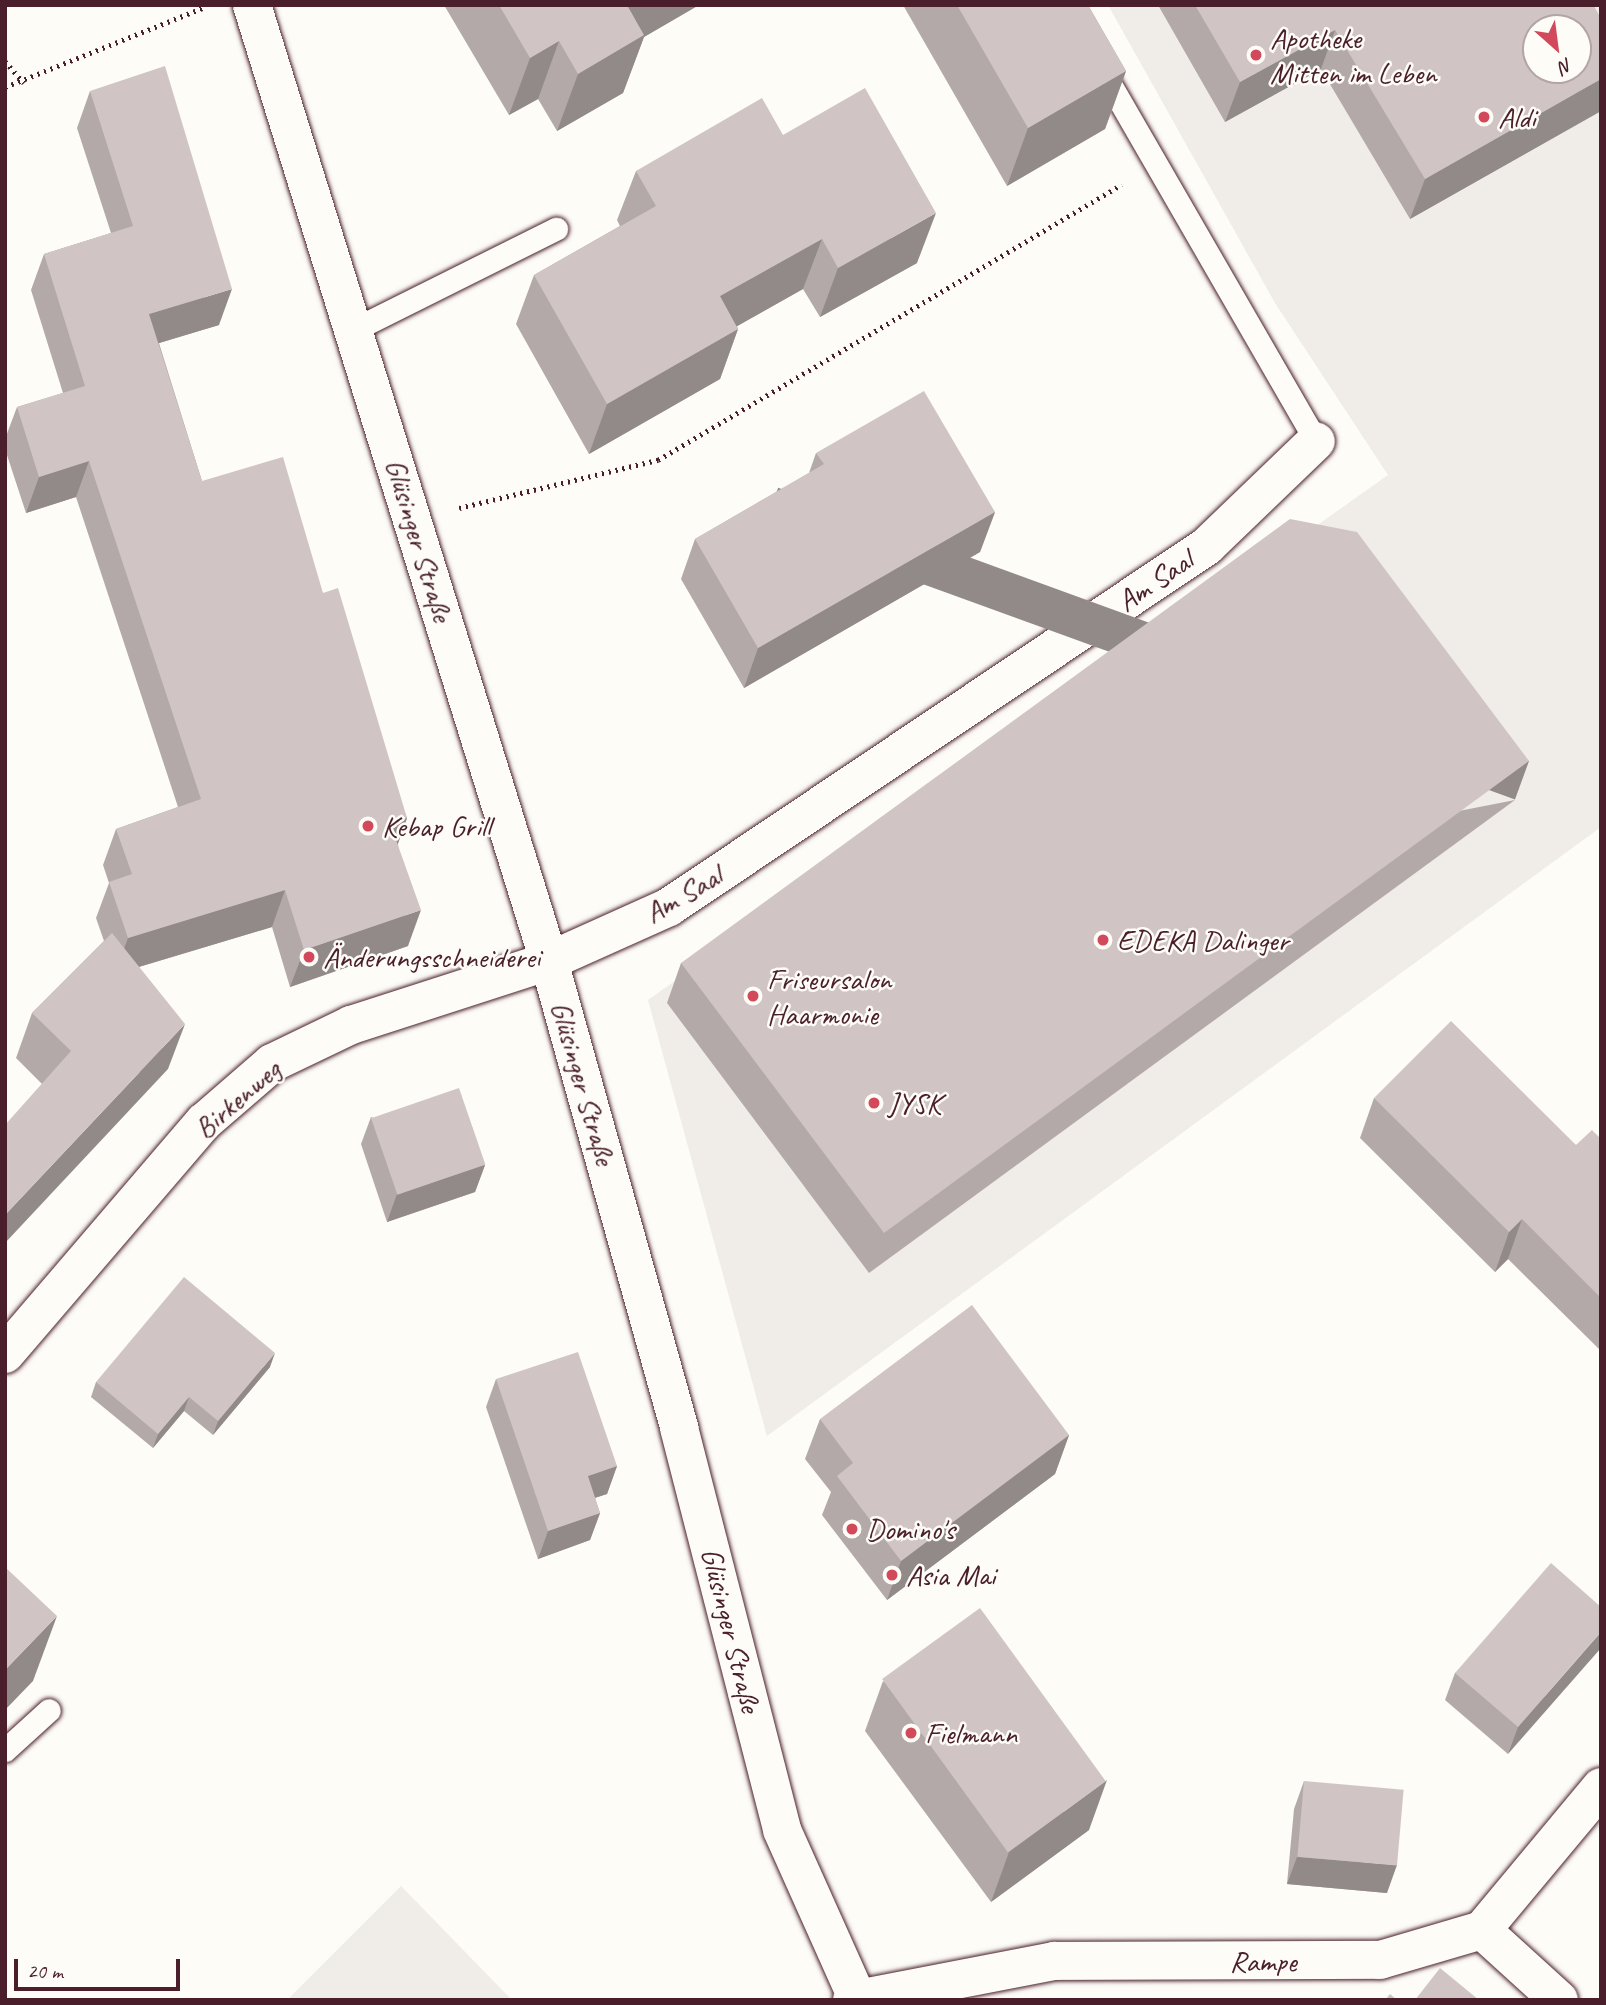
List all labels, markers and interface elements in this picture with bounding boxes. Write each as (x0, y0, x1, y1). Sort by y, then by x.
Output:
north arrow (1522, 14, 1592, 84)
place label: Apotheke Mitten im Leben (1270, 20, 1436, 90)
marker: Apotheke Mitten im Leben (1248, 47, 1264, 63)
text: N (1555, 52, 1577, 79)
place label: Aldi (1498, 99, 1536, 135)
marker: Aldi (1476, 109, 1492, 125)
street label: Glüsinger Straße (377, 454, 461, 626)
street label: Am Saal (1110, 543, 1200, 619)
place label: Kebap Grill (382, 808, 490, 844)
marker: Kebap Grill (360, 818, 376, 834)
street label: Am Saal (638, 858, 728, 930)
place label: EDEKA Dalinger (1117, 922, 1288, 958)
marker: EDEKA Dalinger (1095, 932, 1111, 948)
place label: Änderungsschneiderei (323, 939, 540, 975)
marker: Änderungsschneiderei (301, 949, 317, 965)
place label: Friseursalon Haarmonie (767, 961, 891, 1032)
marker: Friseursalon Haarmonie (745, 988, 761, 1004)
street label: Glüsinger Straße (542, 997, 624, 1169)
street label: Birkenweg (187, 1052, 287, 1146)
place label: JYSK (888, 1085, 941, 1121)
marker: JYSK (866, 1095, 882, 1111)
place label: Domino's (866, 1511, 954, 1547)
marker: Domino's (844, 1521, 860, 1537)
street label: Glüsinger Straße (693, 1543, 769, 1717)
place label: Asia Mai (906, 1557, 996, 1593)
marker: Asia Mai (884, 1567, 900, 1583)
place label: Fielmann (925, 1715, 1017, 1751)
marker: Fielmann (903, 1725, 919, 1741)
street label: Rampe (1230, 1943, 1296, 1979)
scale bar (18, 1946, 184, 1990)
text: 20 m (27, 1958, 63, 1984)

